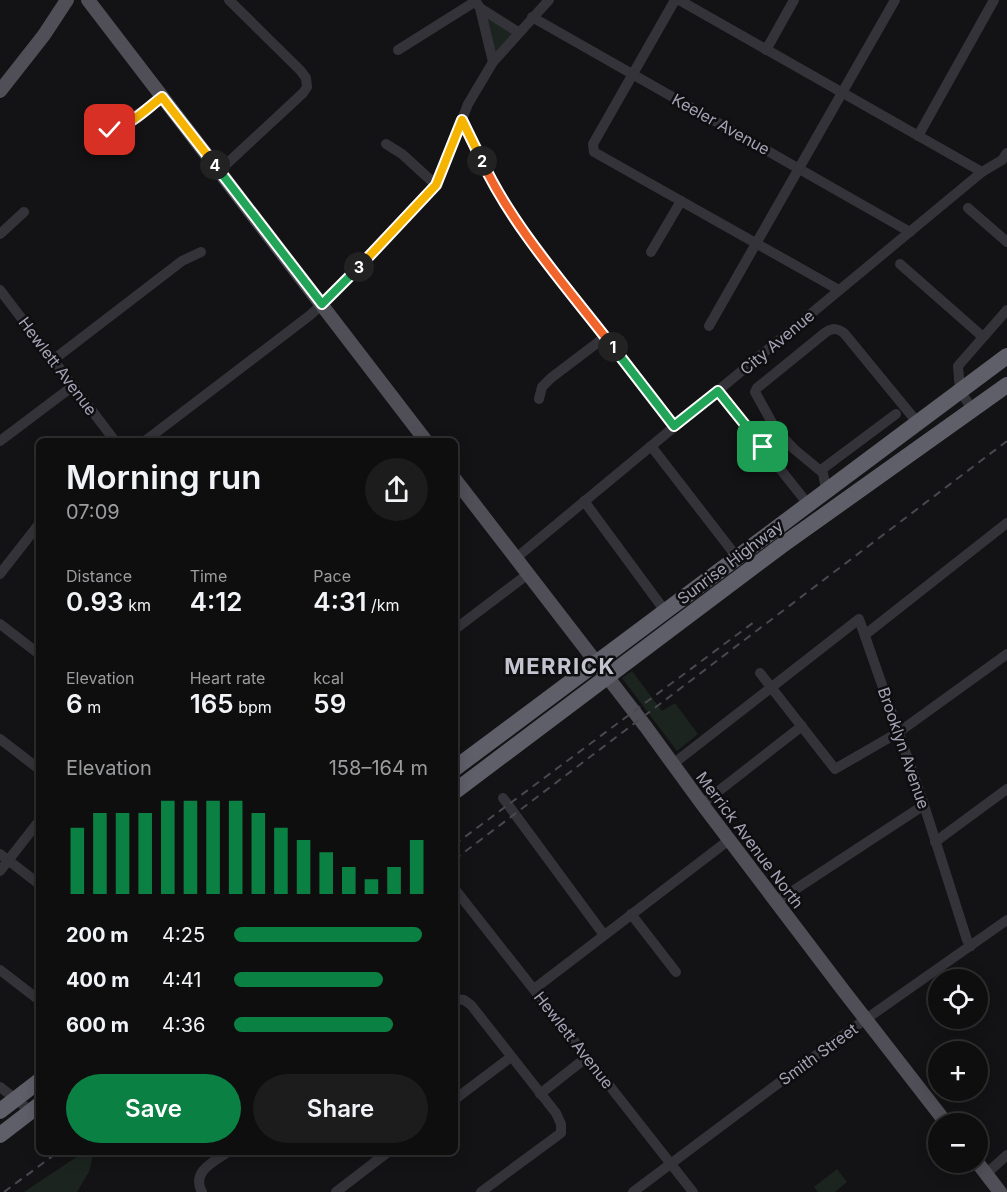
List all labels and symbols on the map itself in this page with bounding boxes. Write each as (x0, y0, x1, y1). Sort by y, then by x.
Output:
street label: Keeler Avenue (669, 89, 773, 159)
pin (84, 104, 135, 155)
pin: 2 (467, 146, 497, 176)
pin: 4 (200, 150, 230, 180)
pin: 3 (344, 252, 374, 282)
street label: City Avenue (736, 305, 818, 379)
street label: Hewlett Avenue (15, 313, 101, 419)
pin: 1 (598, 332, 628, 362)
pin (737, 421, 788, 472)
street label: Sunrise Highway (673, 516, 787, 608)
district label: MERRICK (504, 653, 616, 679)
street label: Brooklyn Avenue (874, 685, 934, 811)
street label: Merrick Avenue North (692, 768, 808, 912)
street label: Hewlett Avenue (530, 987, 618, 1093)
street label: Smith Street (775, 1019, 861, 1089)

